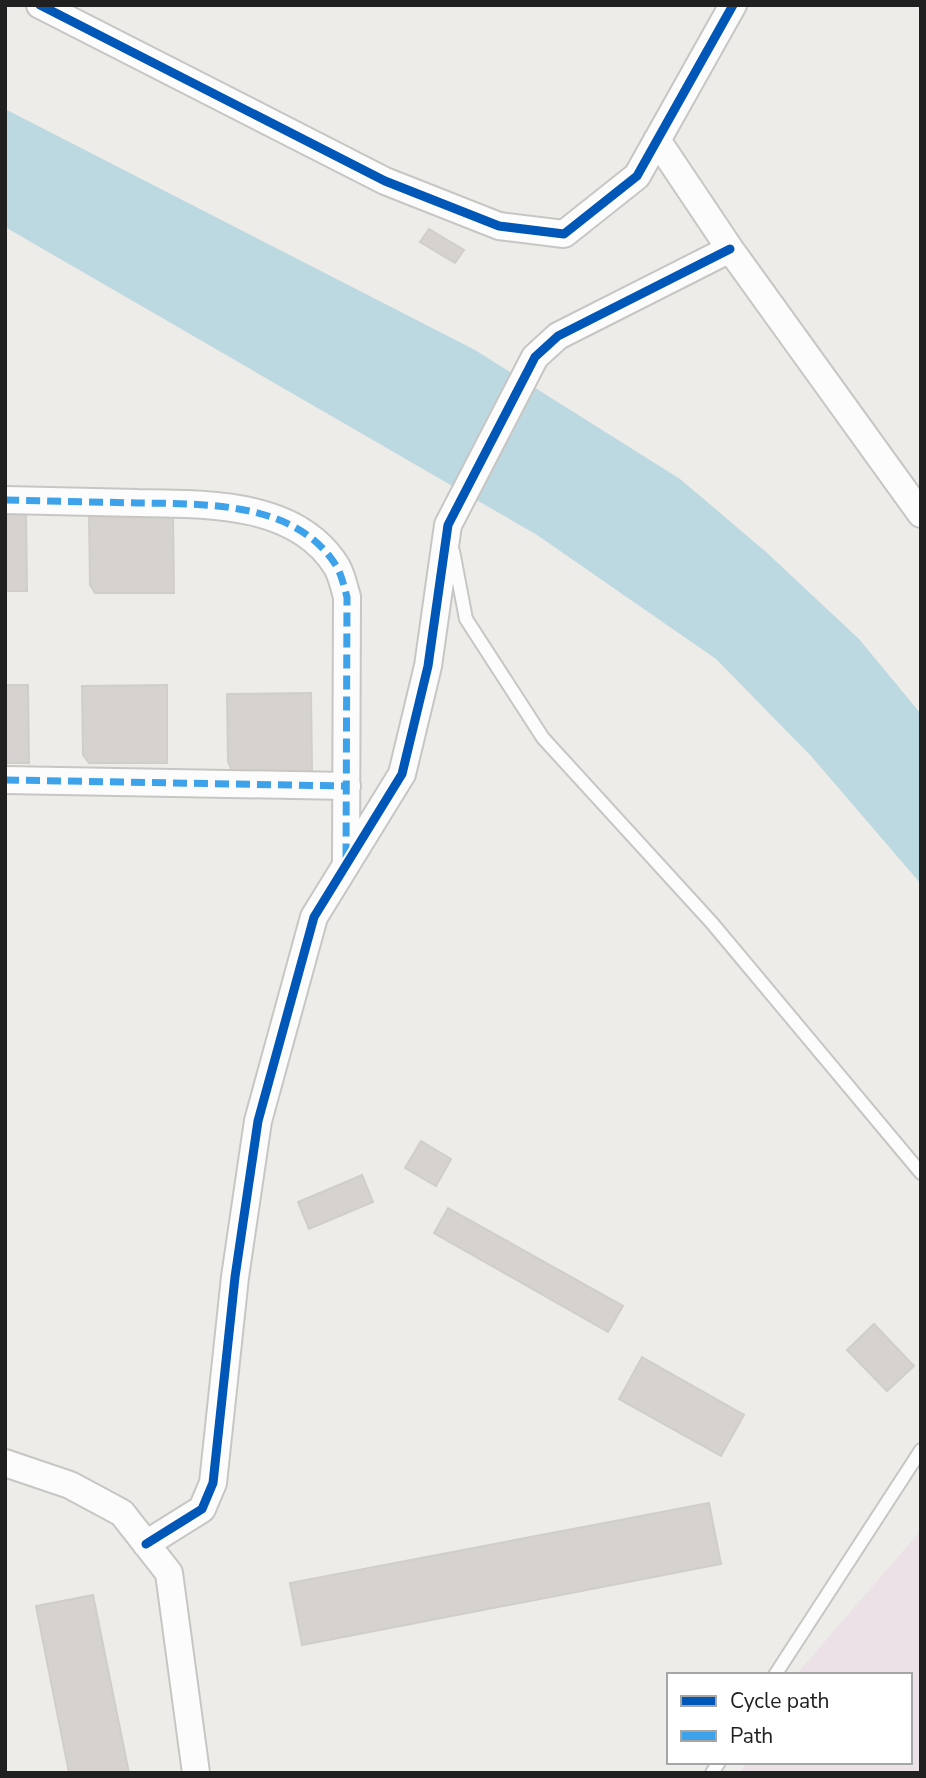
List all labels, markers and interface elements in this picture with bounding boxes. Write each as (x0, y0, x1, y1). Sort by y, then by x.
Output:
legend (667, 1673, 912, 1764)
text: Cycle path (730, 1687, 829, 1715)
text: Path (730, 1722, 773, 1750)

